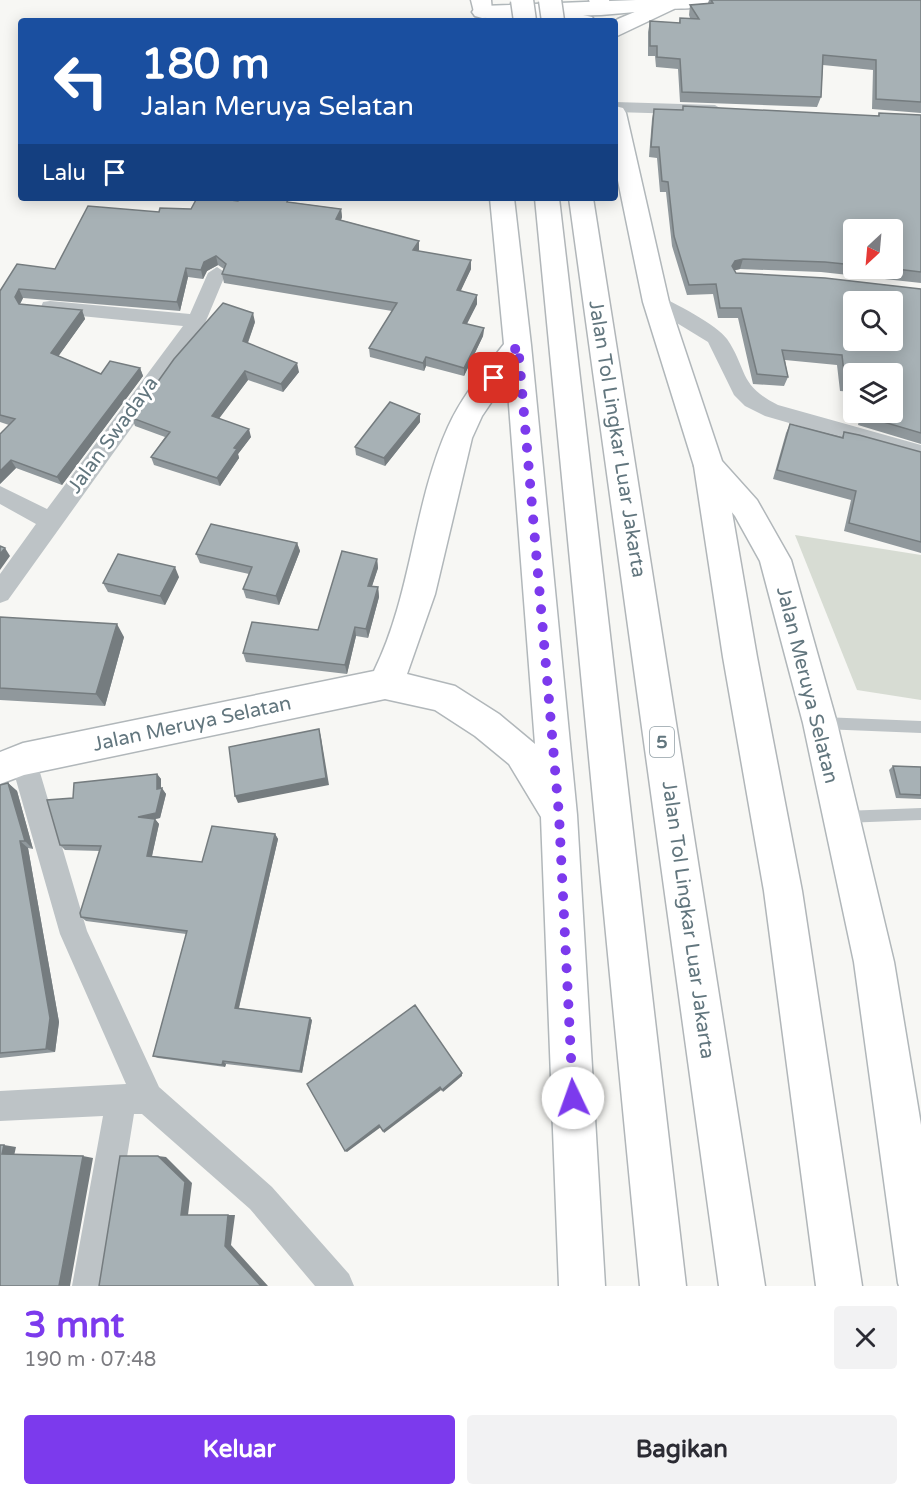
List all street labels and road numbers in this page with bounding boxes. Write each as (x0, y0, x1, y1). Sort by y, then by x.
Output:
street label: Jalan Tol Lingkar Luar Jakarta (583, 299, 651, 579)
street label: Jalan Swadaya (63, 372, 163, 498)
street label: Jalan Meruya Selatan (771, 584, 843, 786)
street label: Jalan Meruya Selatan (91, 691, 293, 757)
road number: 5 (650, 727, 674, 757)
street label: Jalan Tol Lingkar Luar Jakarta (657, 780, 719, 1060)

